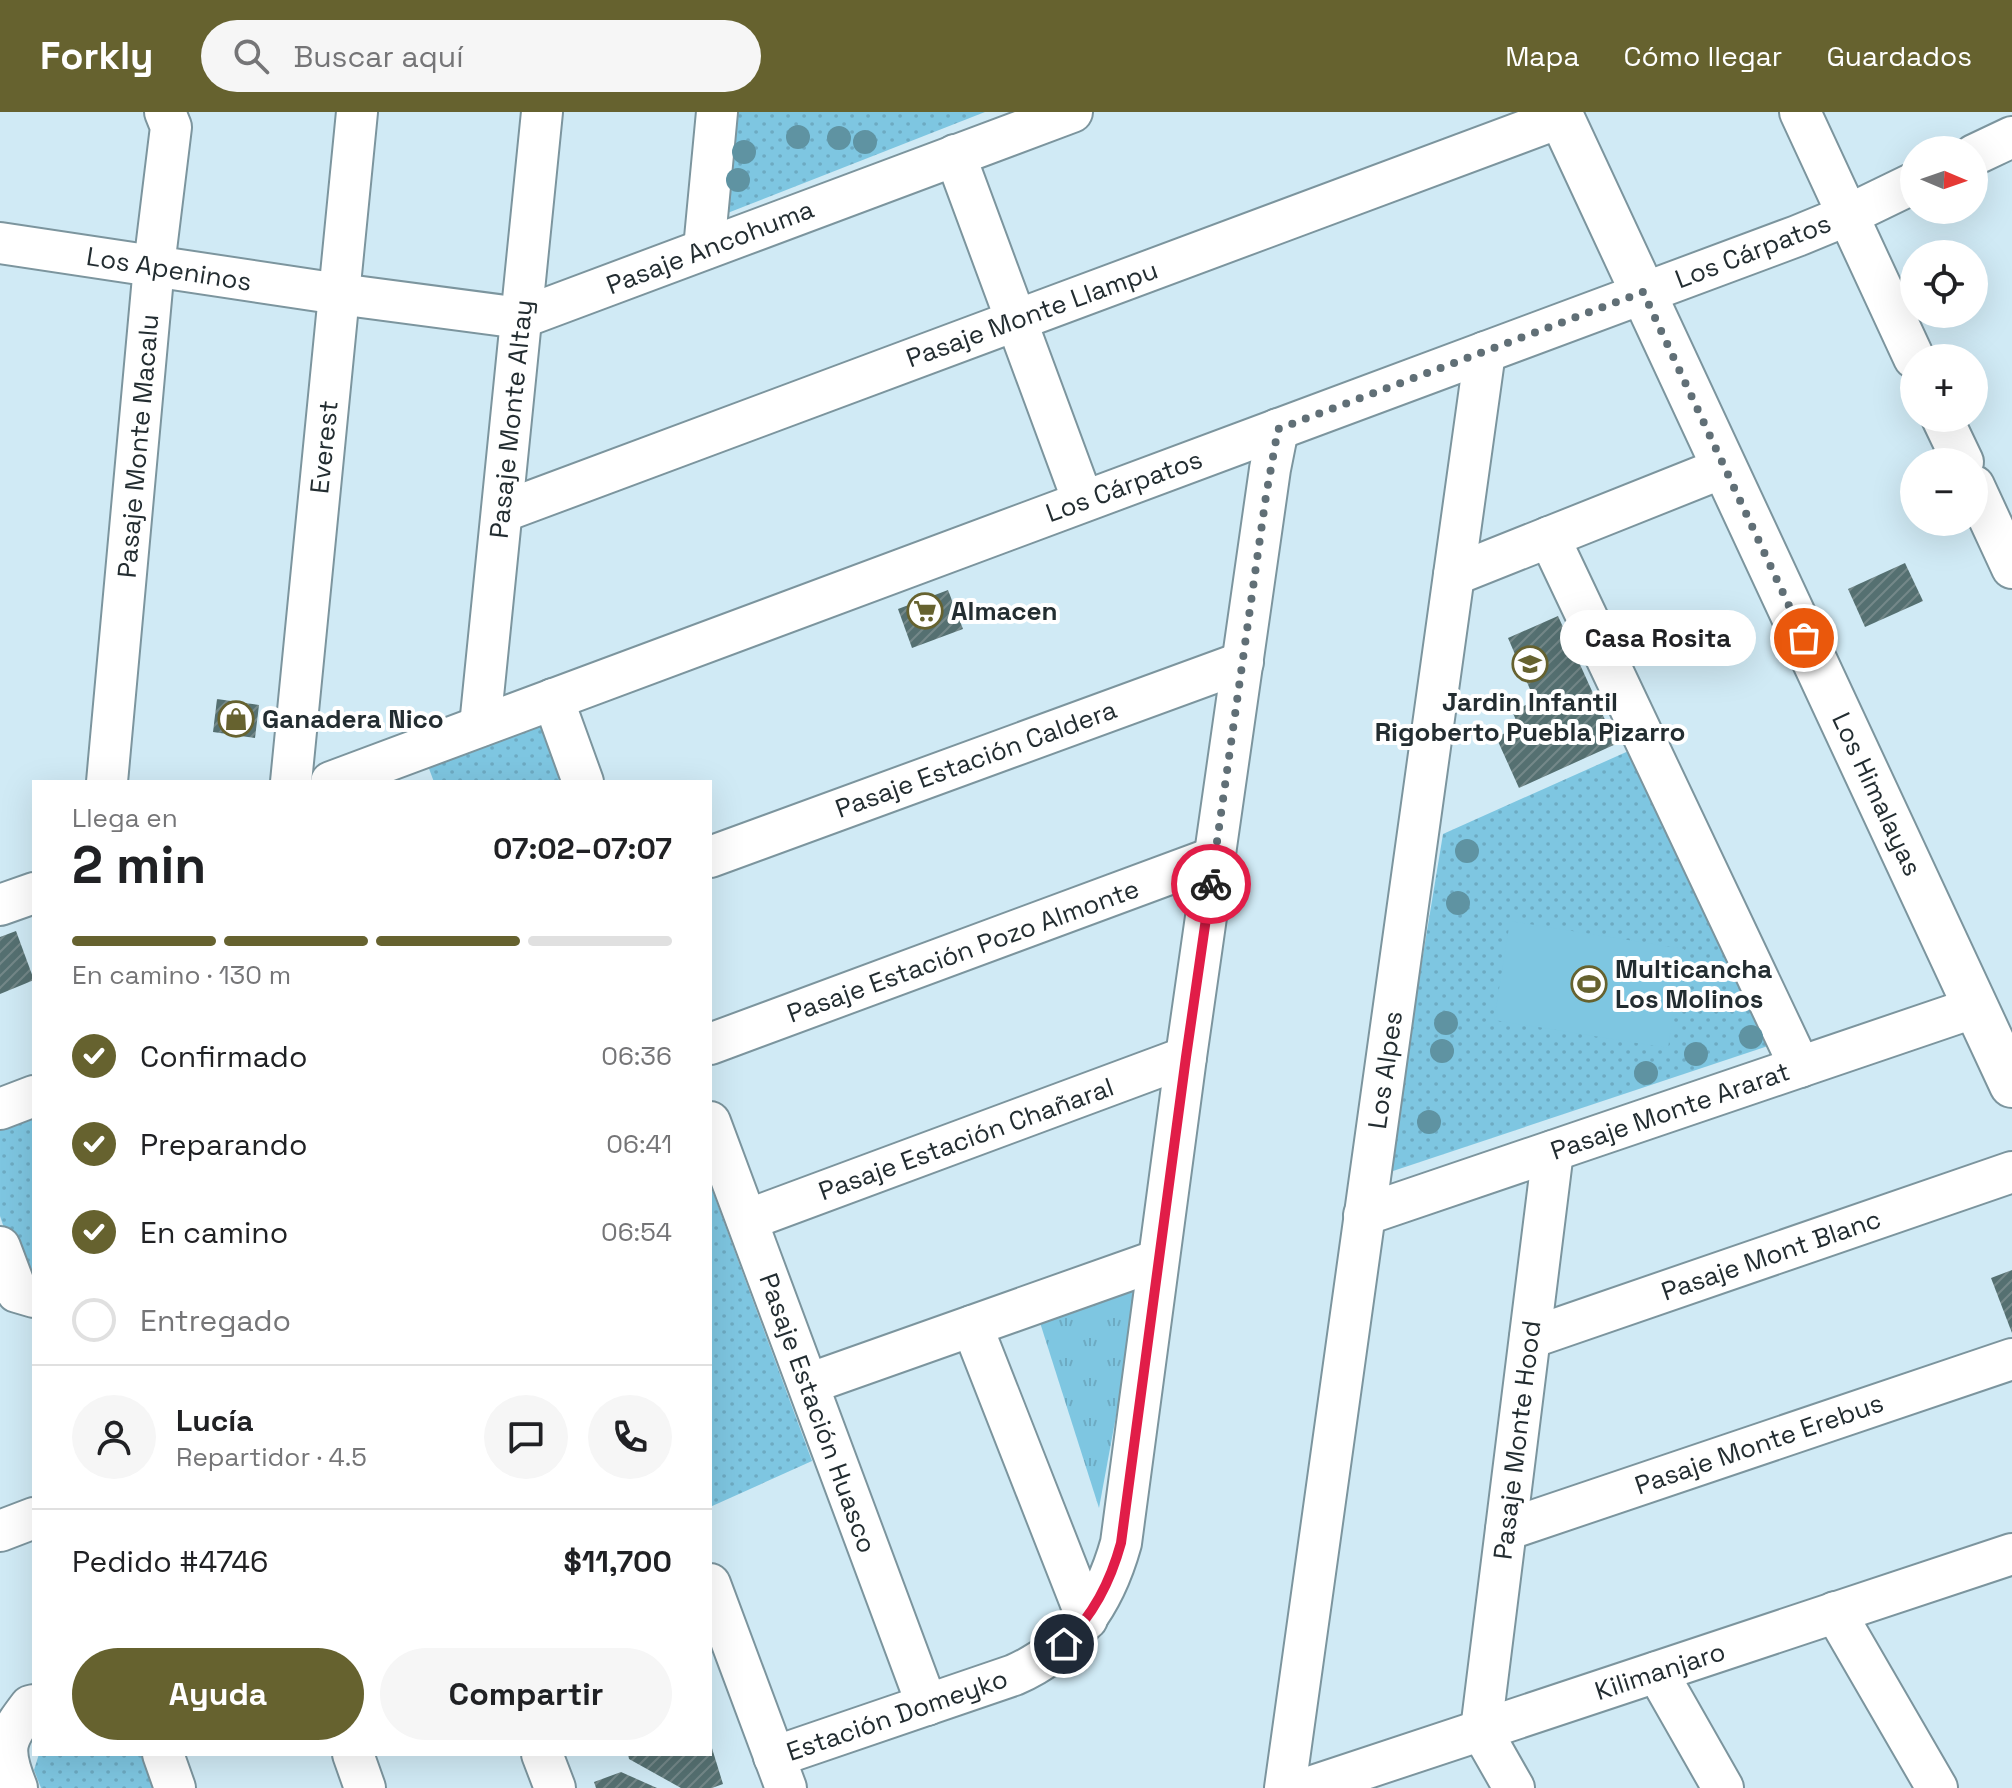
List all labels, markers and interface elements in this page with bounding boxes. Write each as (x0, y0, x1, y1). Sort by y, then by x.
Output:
search box (201, 20, 761, 92)
text: Forkly (40, 32, 153, 80)
icon: search (229, 34, 273, 78)
text: Buscar aquí (293, 37, 464, 76)
text: Mapa (1505, 38, 1580, 74)
text: Cómo llegar (1624, 38, 1782, 74)
text: Guardados (1826, 38, 1972, 74)
north arrow (1900, 136, 1988, 224)
map controls (1900, 136, 1988, 536)
street label: Pasaje Ancohuma (601, 192, 819, 302)
street label: Los Cárpatos (1670, 206, 1836, 296)
street label: Los Apeninos (84, 239, 254, 299)
button: locate (1900, 240, 1988, 328)
street label: Pasaje Monte Llampu (901, 253, 1163, 375)
street label: Pasaje Monte Altay (482, 298, 540, 540)
street label: Pasaje Monte Macalu (110, 313, 166, 579)
button: + (1900, 344, 1988, 432)
street label: Everest (302, 399, 346, 495)
street label: Los Cárpatos (1041, 442, 1207, 530)
button: − (1900, 448, 1988, 536)
supermarket icon: Almacen (906, 592, 944, 630)
place label: Almacen (951, 594, 1058, 628)
pin (1770, 604, 1838, 672)
callout: Casa Rosita (1560, 610, 1756, 666)
icon: bag (1782, 616, 1826, 660)
text: Casa Rosita (1585, 621, 1731, 655)
school or university icon: Jardin Infantil Rigoberto Puebla Pizarro (1511, 645, 1549, 683)
place label: Jardin Infantil Rigoberto Puebla Pizarro (1375, 685, 1685, 749)
street label: Pasaje Estación Caldera (831, 692, 1121, 826)
shop icon: Ganadera Nico (217, 700, 255, 738)
place label: Ganadera Nico (262, 702, 444, 736)
street label: Los Himalayas (1824, 707, 1930, 881)
text: Llega en (72, 801, 178, 835)
text: 07:02–07:07 (493, 829, 672, 868)
text: 2 min (72, 832, 206, 898)
courier (1171, 844, 1251, 924)
icon: bike (1189, 862, 1233, 906)
street label: Pasaje Estación Pozo Almonte (782, 871, 1144, 1031)
place label: Multicancha Los Molinos (1615, 952, 1772, 1016)
text: En camino · 130 m (72, 958, 291, 992)
sports icon: Multicancha Los Molinos (1570, 965, 1608, 1003)
street label: Los Alpes (1360, 1009, 1410, 1131)
icon: check (72, 1034, 116, 1078)
text: Confirmado (140, 1037, 307, 1076)
text: 06:36 (601, 1039, 672, 1073)
street label: Pasaje Monte Ararat (1546, 1054, 1794, 1168)
street label: Pasaje Estación Chañaral (814, 1070, 1118, 1208)
icon: check (72, 1122, 116, 1166)
text: Preparando (140, 1125, 307, 1164)
text: 06:41 (606, 1127, 672, 1161)
street label: Pasaje Mont Blanc (1657, 1201, 1885, 1309)
icon: check (72, 1210, 116, 1254)
text: En camino (140, 1213, 288, 1252)
text: 06:54 (601, 1215, 672, 1249)
street label: Pasaje Estación Huasco (751, 1268, 885, 1558)
text: Entregado (140, 1301, 291, 1340)
street label: Pasaje Monte Hood (1485, 1318, 1549, 1562)
street label: Pasaje Monte Erebus (1630, 1385, 1888, 1503)
button: person (72, 1395, 156, 1479)
button: chat (484, 1395, 568, 1479)
button: phone (588, 1395, 672, 1479)
text: Lucía (176, 1401, 254, 1440)
text: Repartidor · 4.5 (176, 1440, 367, 1474)
text: Pedido #4746 (72, 1542, 268, 1581)
text: $11,700 (564, 1542, 672, 1581)
pin (1030, 1610, 1098, 1678)
icon: home (1042, 1622, 1086, 1666)
street label: Kilimanjaro (1591, 1634, 1729, 1708)
button: Ayuda (72, 1648, 364, 1740)
button: Compartir (380, 1648, 672, 1740)
street label: Estación Domeyko (782, 1661, 1012, 1769)

